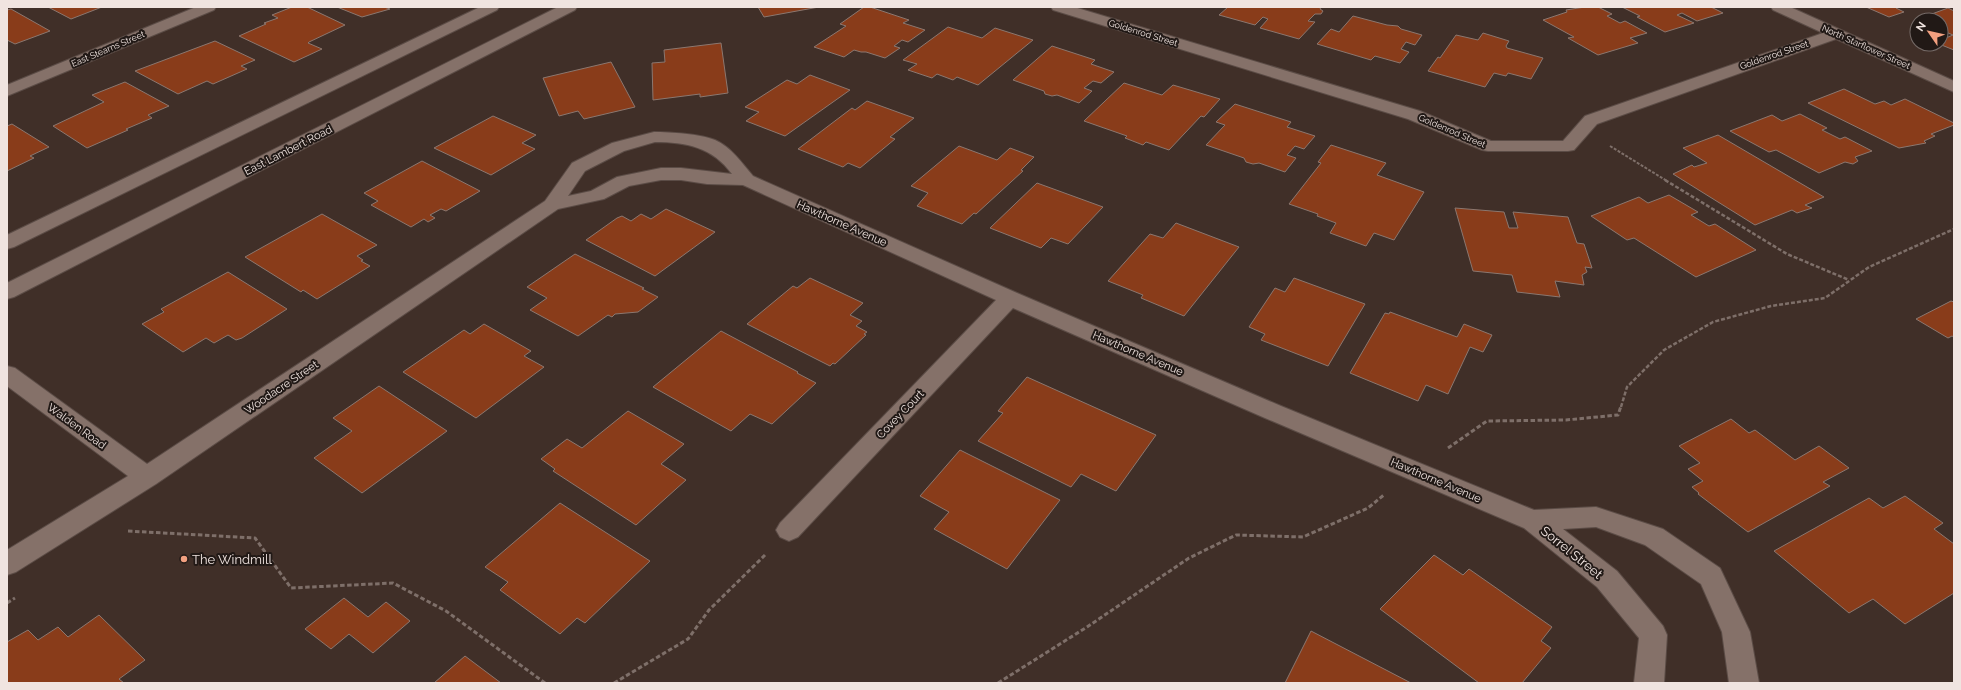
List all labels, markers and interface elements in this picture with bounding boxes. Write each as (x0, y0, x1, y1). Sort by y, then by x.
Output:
north arrow (1909, 12, 1949, 52)
street label: Goldenrod Street (1107, 18, 1179, 48)
text: N (1913, 20, 1929, 34)
street label: North Starflower Street (1820, 23, 1912, 71)
street label: East Stearns Street (70, 29, 146, 69)
street label: Goldenrod Street (1739, 39, 1809, 71)
street label: Goldenrod Street (1417, 112, 1487, 150)
street label: East Lambert Road (242, 123, 335, 178)
street label: Hawthorne Avenue (795, 198, 889, 249)
street label: Hawthorne Avenue (1090, 328, 1186, 379)
street label: Woodacre Street (242, 358, 321, 417)
street label: Covey Court (874, 387, 927, 441)
street label: Walden Road (45, 401, 108, 452)
street label: Hawthorne Avenue (1388, 455, 1484, 506)
street label: Sorrel Street (1538, 523, 1606, 582)
place label: The Windmill (192, 552, 272, 567)
marker: The Windmill (179, 554, 189, 564)

